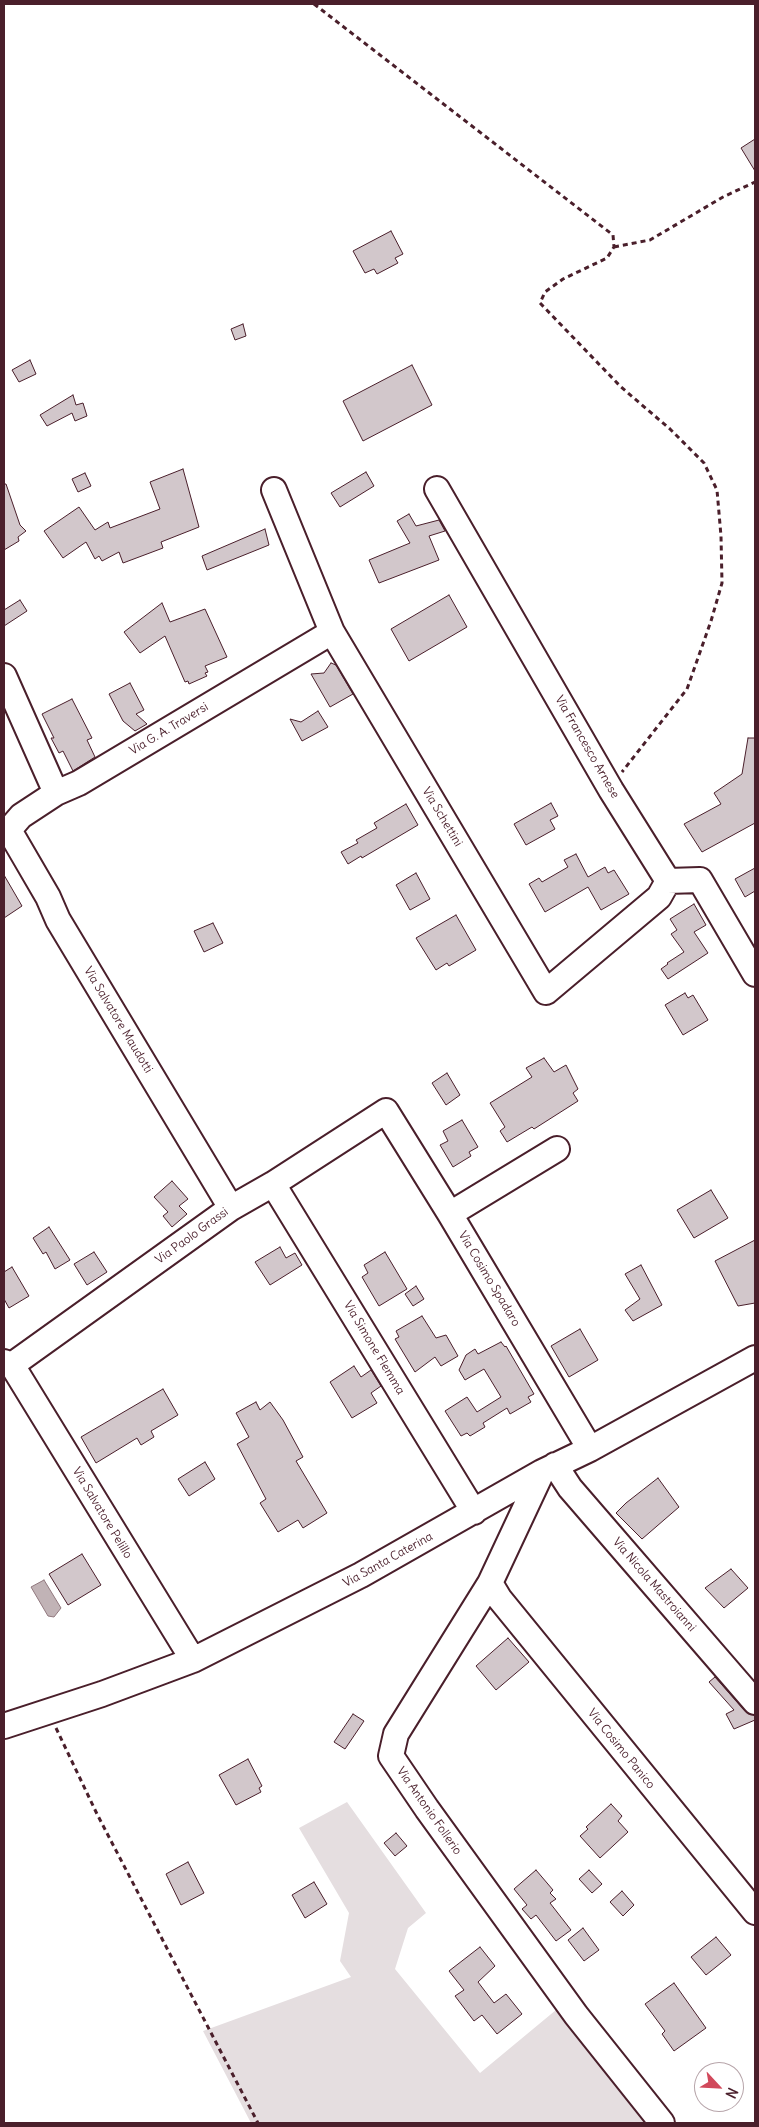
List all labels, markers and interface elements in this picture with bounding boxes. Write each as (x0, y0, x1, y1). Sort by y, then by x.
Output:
street label: Via Francesco Arnese (552, 693, 622, 801)
street label: Via G. A. Traversi (127, 700, 211, 758)
street label: Via Schettini (419, 785, 465, 849)
street label: Via Salvatore Maudotti (81, 964, 155, 1076)
street label: Via Paolo Grassi (153, 1205, 231, 1267)
street label: Via Cosimo Spadaro (455, 1229, 523, 1329)
street label: Via Simone Flemma (340, 1299, 408, 1397)
street label: Via Salvatore Pelillo (69, 1465, 135, 1561)
street label: Via Santa Caterina (341, 1529, 435, 1591)
street label: Via Nicola Mastroianni (609, 1535, 699, 1635)
street label: Via Cosimo Panico (584, 1706, 658, 1792)
street label: Via Antonio Follerio (393, 1764, 465, 1858)
north arrow (694, 2062, 744, 2112)
text: N (721, 2085, 742, 2101)

